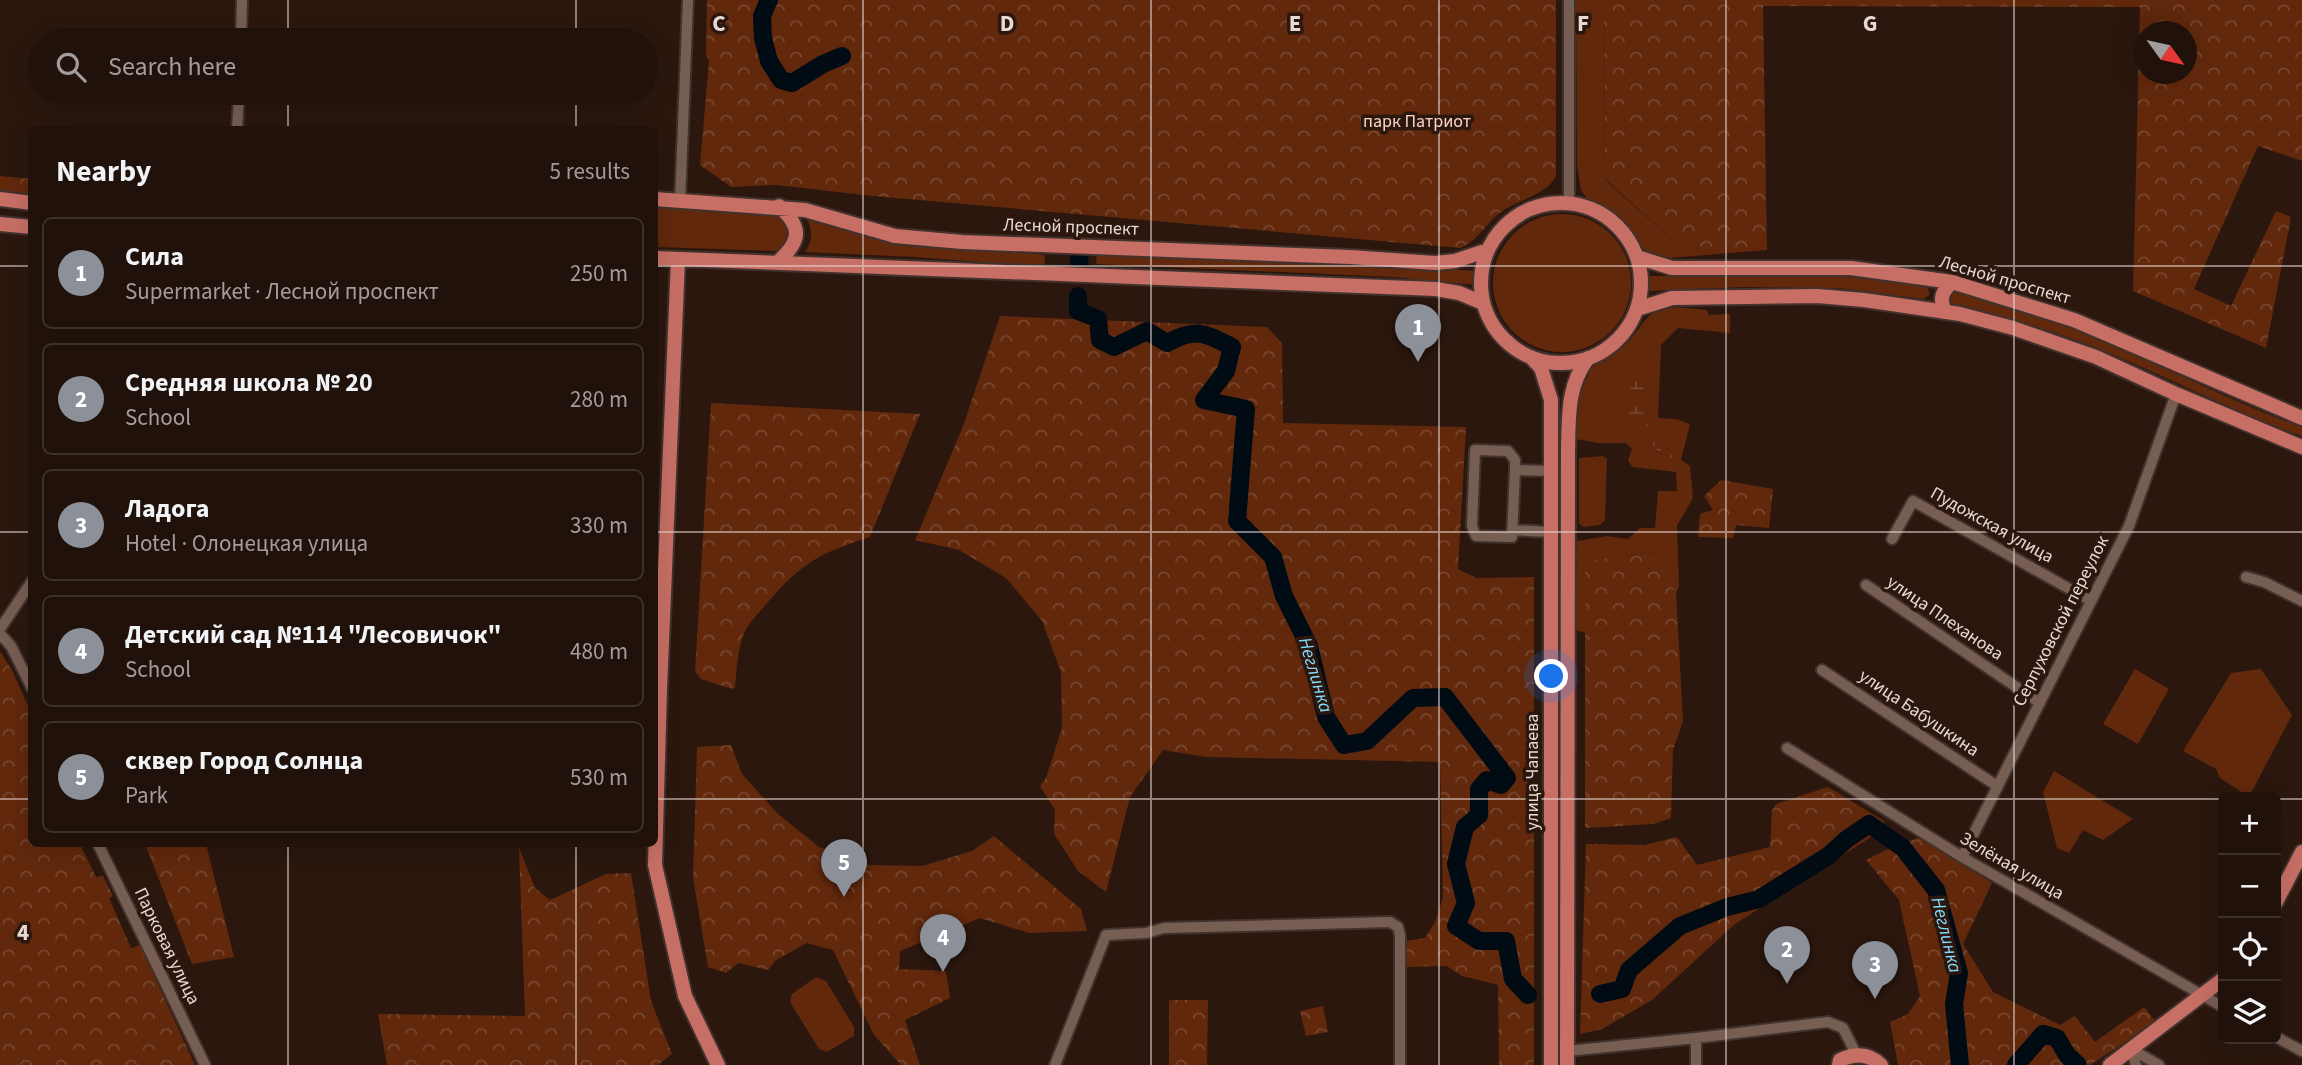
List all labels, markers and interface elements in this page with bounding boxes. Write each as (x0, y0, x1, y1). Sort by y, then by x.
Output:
text: C (712, 7, 726, 40)
text: D (1000, 7, 1014, 40)
text: E (1289, 7, 1301, 40)
text: F (1577, 7, 1589, 40)
text: G (1863, 7, 1877, 40)
north arrow (2134, 21, 2197, 84)
search box (28, 28, 658, 105)
icon: search (52, 48, 90, 86)
text: Search here (108, 48, 236, 85)
park label: парк Патриот (1363, 109, 1471, 134)
text: Nearby (56, 150, 151, 193)
text: 5 results (550, 155, 630, 188)
street label: Лесной проспект (1003, 212, 1139, 242)
text: Сила (125, 238, 184, 275)
street label: Лесной проспект (1936, 249, 2074, 311)
text: 1 (75, 257, 87, 290)
text: 250 m (570, 257, 628, 290)
text: Supermarket · Лесной проспект (125, 275, 439, 308)
pin: 1 (1395, 304, 1441, 362)
text: Средняя школа № 20 (125, 364, 373, 401)
text: 2 (75, 383, 87, 416)
text: 280 m (570, 383, 628, 416)
text: School (125, 401, 191, 434)
street label: Пудожская улица (1926, 481, 2058, 569)
text: Ладога (125, 490, 209, 527)
text: 3 (75, 509, 87, 542)
text: 330 m (570, 509, 628, 542)
text: Hotel · Олонецкая улица (125, 527, 368, 560)
street label: Серпуховской переулок (2007, 531, 2115, 711)
street label: улица Плеханова (1882, 570, 2008, 666)
text: Детский сад №114 "Лесовичок" (125, 616, 501, 653)
water label: Неглинка (1291, 634, 1339, 716)
text: 4 (75, 635, 87, 668)
text: 480 m (570, 635, 628, 668)
text: School (125, 653, 191, 686)
your location (1534, 659, 1568, 693)
street label: улица Бабушкина (1854, 663, 1984, 763)
street label: улица Чапаева (1520, 714, 1545, 830)
text: сквер Город Солнца (125, 742, 363, 779)
text: 5 (75, 761, 87, 794)
text: 530 m (570, 761, 628, 794)
text: Park (125, 779, 168, 812)
map controls (2218, 792, 2281, 1044)
button: + (2218, 792, 2281, 855)
street label: Зелёная улица (1955, 826, 2069, 906)
pin: 5 (821, 839, 867, 897)
button: − (2218, 855, 2281, 918)
street label: Парковая улица (128, 883, 206, 1009)
water label: Неглинка (1924, 894, 1968, 976)
pin: 4 (920, 914, 966, 972)
text: 4 (17, 916, 29, 949)
button: locate (2218, 918, 2281, 981)
pin: 2 (1764, 926, 1810, 984)
pin: 3 (1852, 941, 1898, 999)
button: layers (2218, 981, 2281, 1044)

